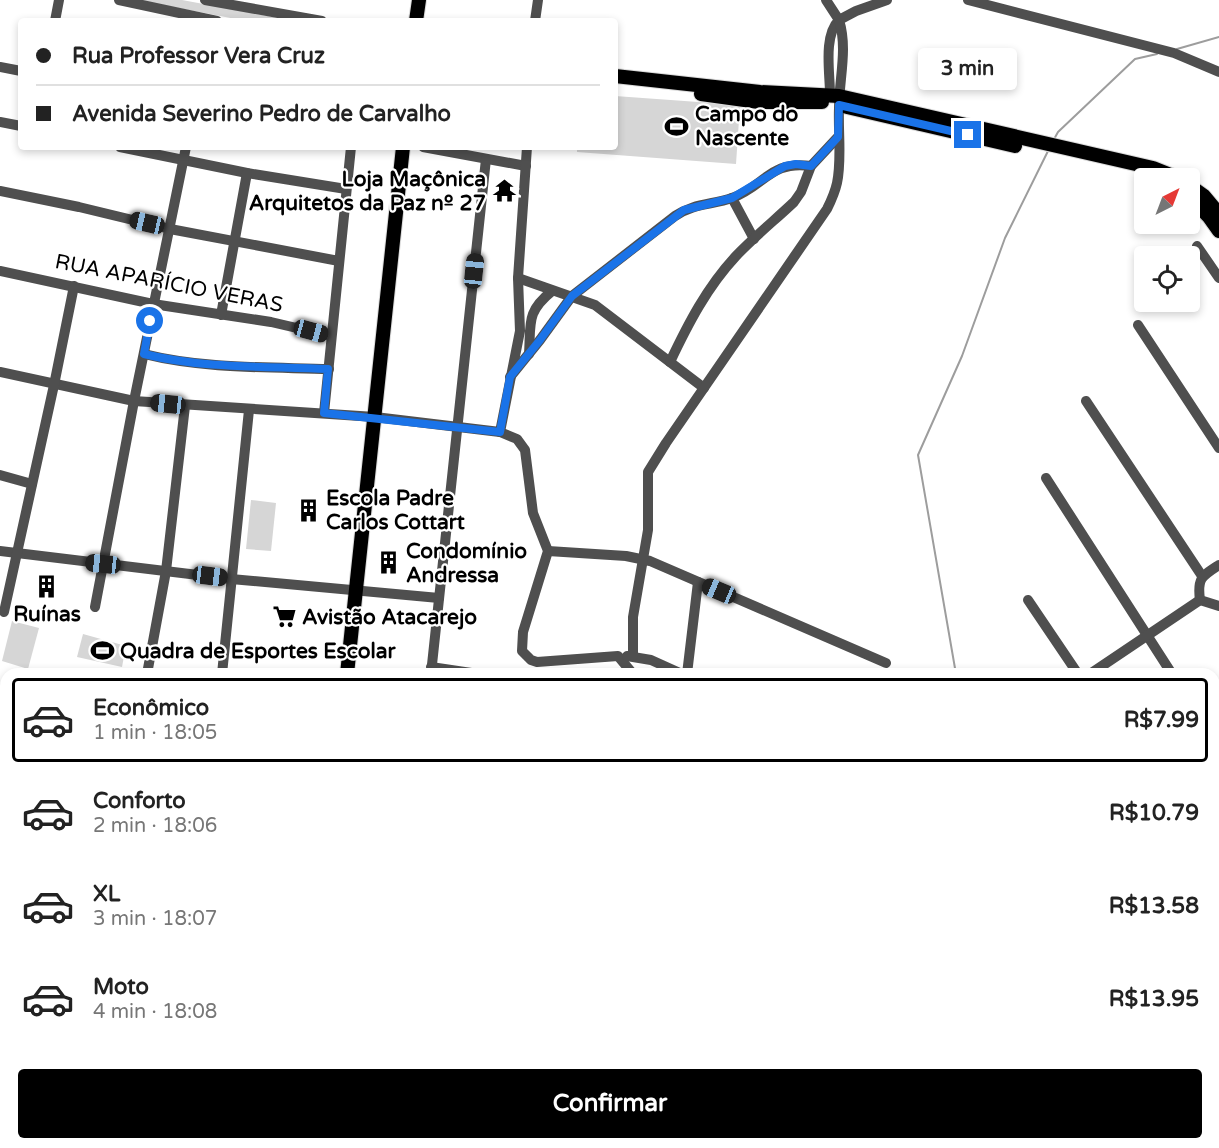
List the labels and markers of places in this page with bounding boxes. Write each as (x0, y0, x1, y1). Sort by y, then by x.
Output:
place label: Campo do Nascente (695, 102, 798, 151)
sports icon: Campo do Nascente (664, 113, 690, 139)
place label: Loja Maçônica Arquitetos da Paz nº 27 (249, 167, 486, 216)
temple icon: Loja Maçônica Arquitetos da Paz nº 27 (491, 178, 517, 204)
place label: Escola Padre Carlos Cottart (326, 486, 465, 535)
building icon: Escola Padre Carlos Cottart (295, 497, 321, 523)
place label: Condomínio Andressa (406, 539, 527, 588)
building icon: Condomínio Andressa (375, 550, 401, 576)
building icon: Ruínas (34, 573, 60, 599)
place label: Ruínas (13, 602, 81, 627)
supermarket icon: Avistão Atacarejo (271, 604, 297, 630)
place label: Avistão Atacarejo (302, 605, 477, 630)
sports icon: Quadra de Esportes Escolar (89, 638, 115, 664)
place label: Quadra de Esportes Escolar (120, 639, 397, 664)

